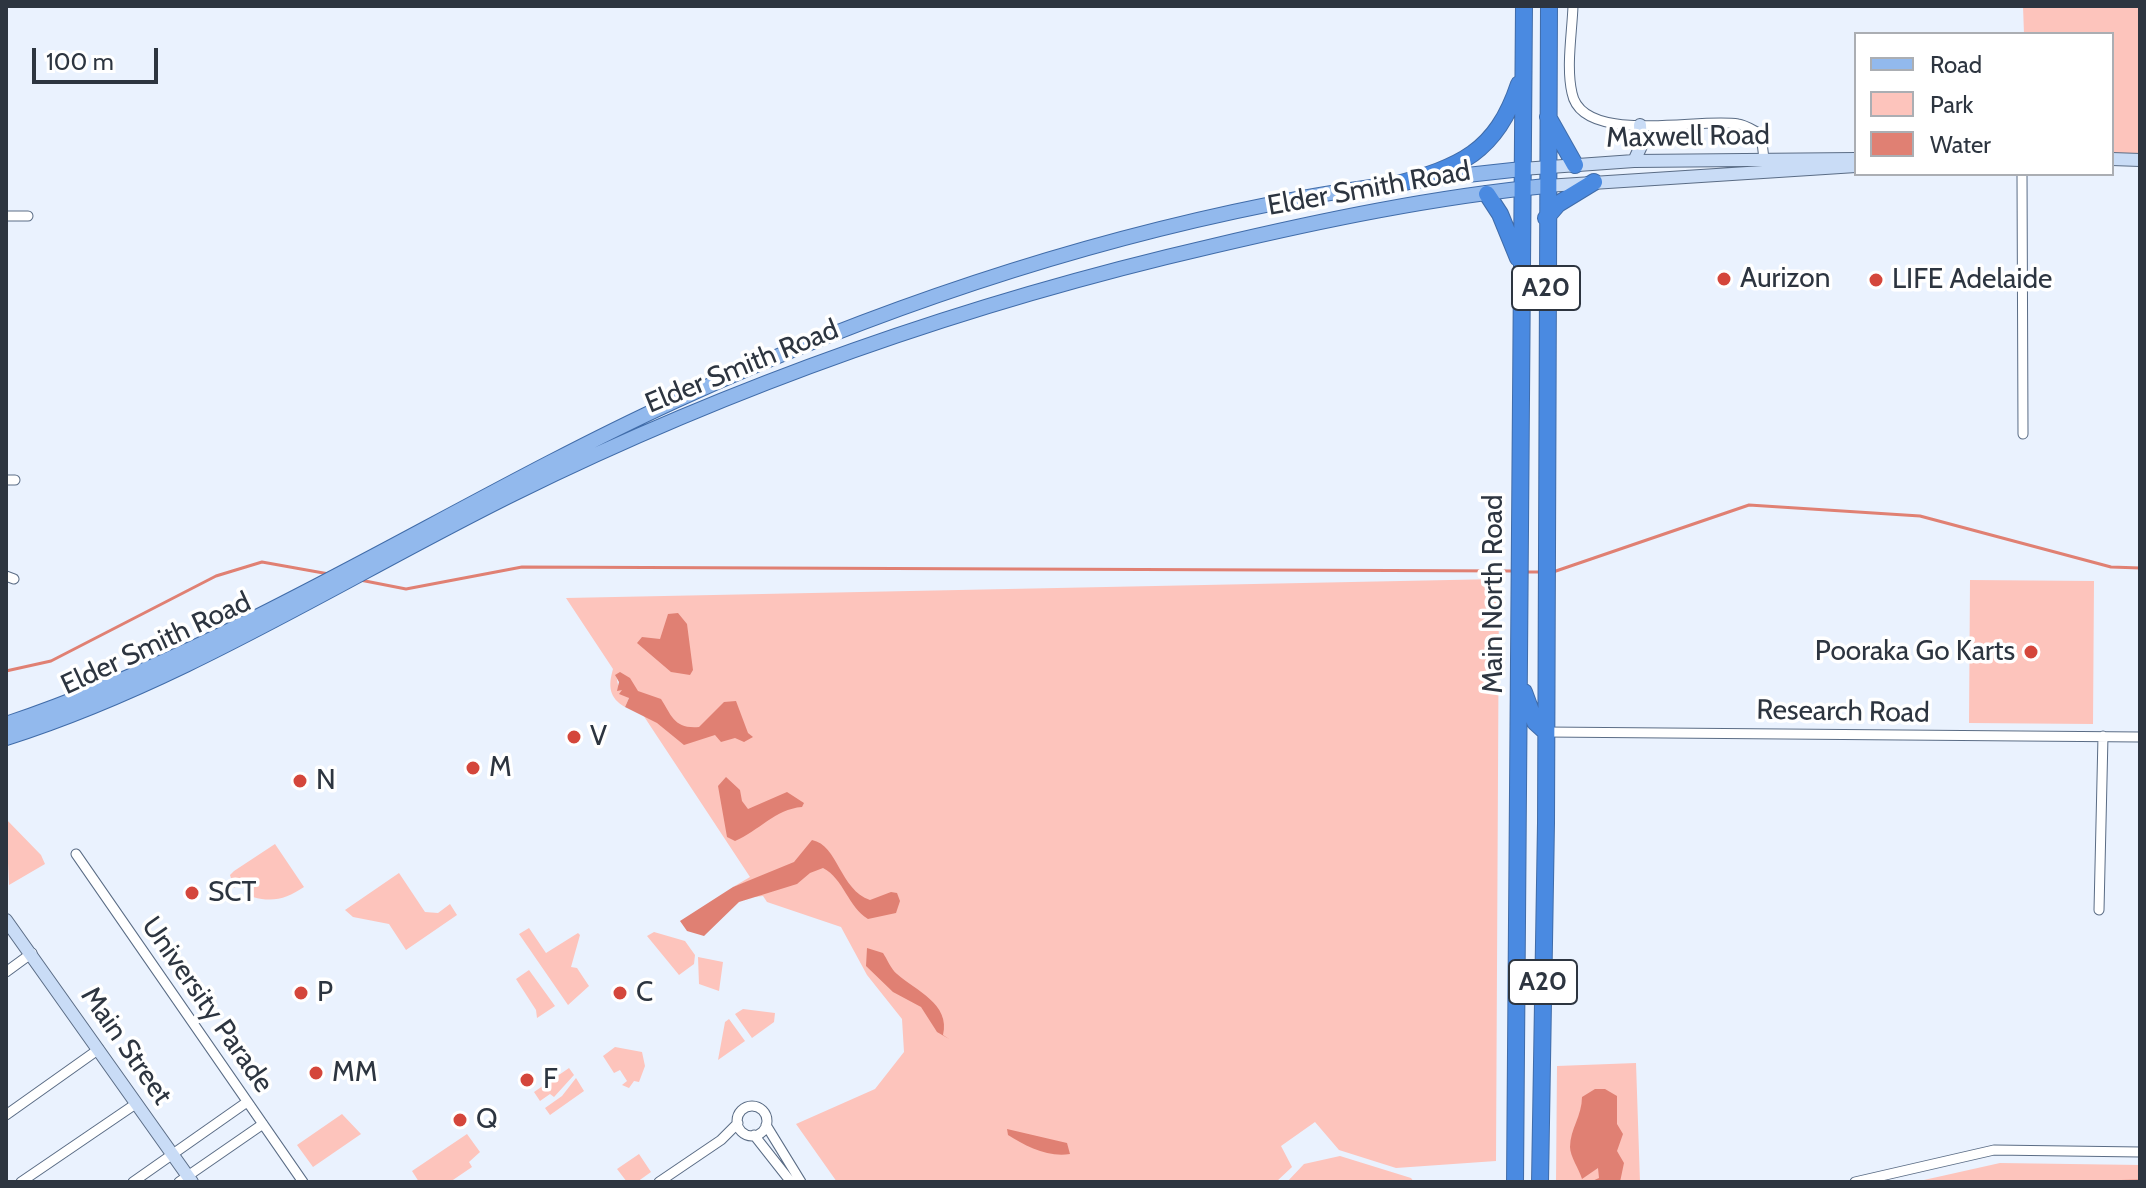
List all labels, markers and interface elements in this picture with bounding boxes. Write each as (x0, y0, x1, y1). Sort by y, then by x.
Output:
scale bar (36, 32, 162, 82)
legend (1854, 32, 2114, 176)
text: 100 m (46, 47, 114, 76)
text: Road (1930, 50, 1982, 79)
text: Park (1930, 90, 1973, 119)
street label: Maxwell Road (1606, 119, 1770, 155)
text: Water (1930, 130, 1991, 159)
street label: Elder Smith Road (1265, 155, 1473, 223)
place label: Aurizon (1740, 262, 1830, 296)
place label: LIFE Adelaide (1892, 263, 2052, 297)
road number: A20 (1512, 266, 1580, 310)
marker: Aurizon (1715, 270, 1733, 288)
marker: LIFE Adelaide (1867, 271, 1885, 289)
street label: Elder Smith Road (641, 313, 843, 421)
street label: Main North Road (1477, 494, 1511, 694)
street label: Elder Smith Road (56, 585, 256, 703)
place label: Pooraka Go Karts (1815, 635, 2015, 669)
marker: Pooraka Go Karts (2022, 643, 2040, 661)
street label: Research Road (1756, 694, 1930, 730)
place label: V (590, 720, 607, 754)
marker: V (565, 728, 583, 746)
place label: M (489, 751, 512, 785)
marker: M (464, 759, 482, 777)
place label: N (316, 764, 336, 798)
marker: N (291, 772, 309, 790)
place label: SCT (208, 876, 257, 910)
marker: SCT (183, 884, 201, 902)
street label: University Parade (134, 911, 280, 1099)
road number: A20 (1509, 960, 1577, 1004)
place label: P (317, 976, 333, 1010)
place label: C (636, 976, 653, 1010)
street label: Main Street (73, 981, 179, 1111)
marker: P (292, 984, 310, 1002)
marker: C (611, 984, 629, 1002)
place label: MM (332, 1056, 377, 1090)
place label: F (543, 1063, 558, 1097)
marker: MM (307, 1064, 325, 1082)
marker: F (518, 1071, 536, 1089)
place label: Q (476, 1103, 498, 1137)
marker: Q (451, 1111, 469, 1129)

